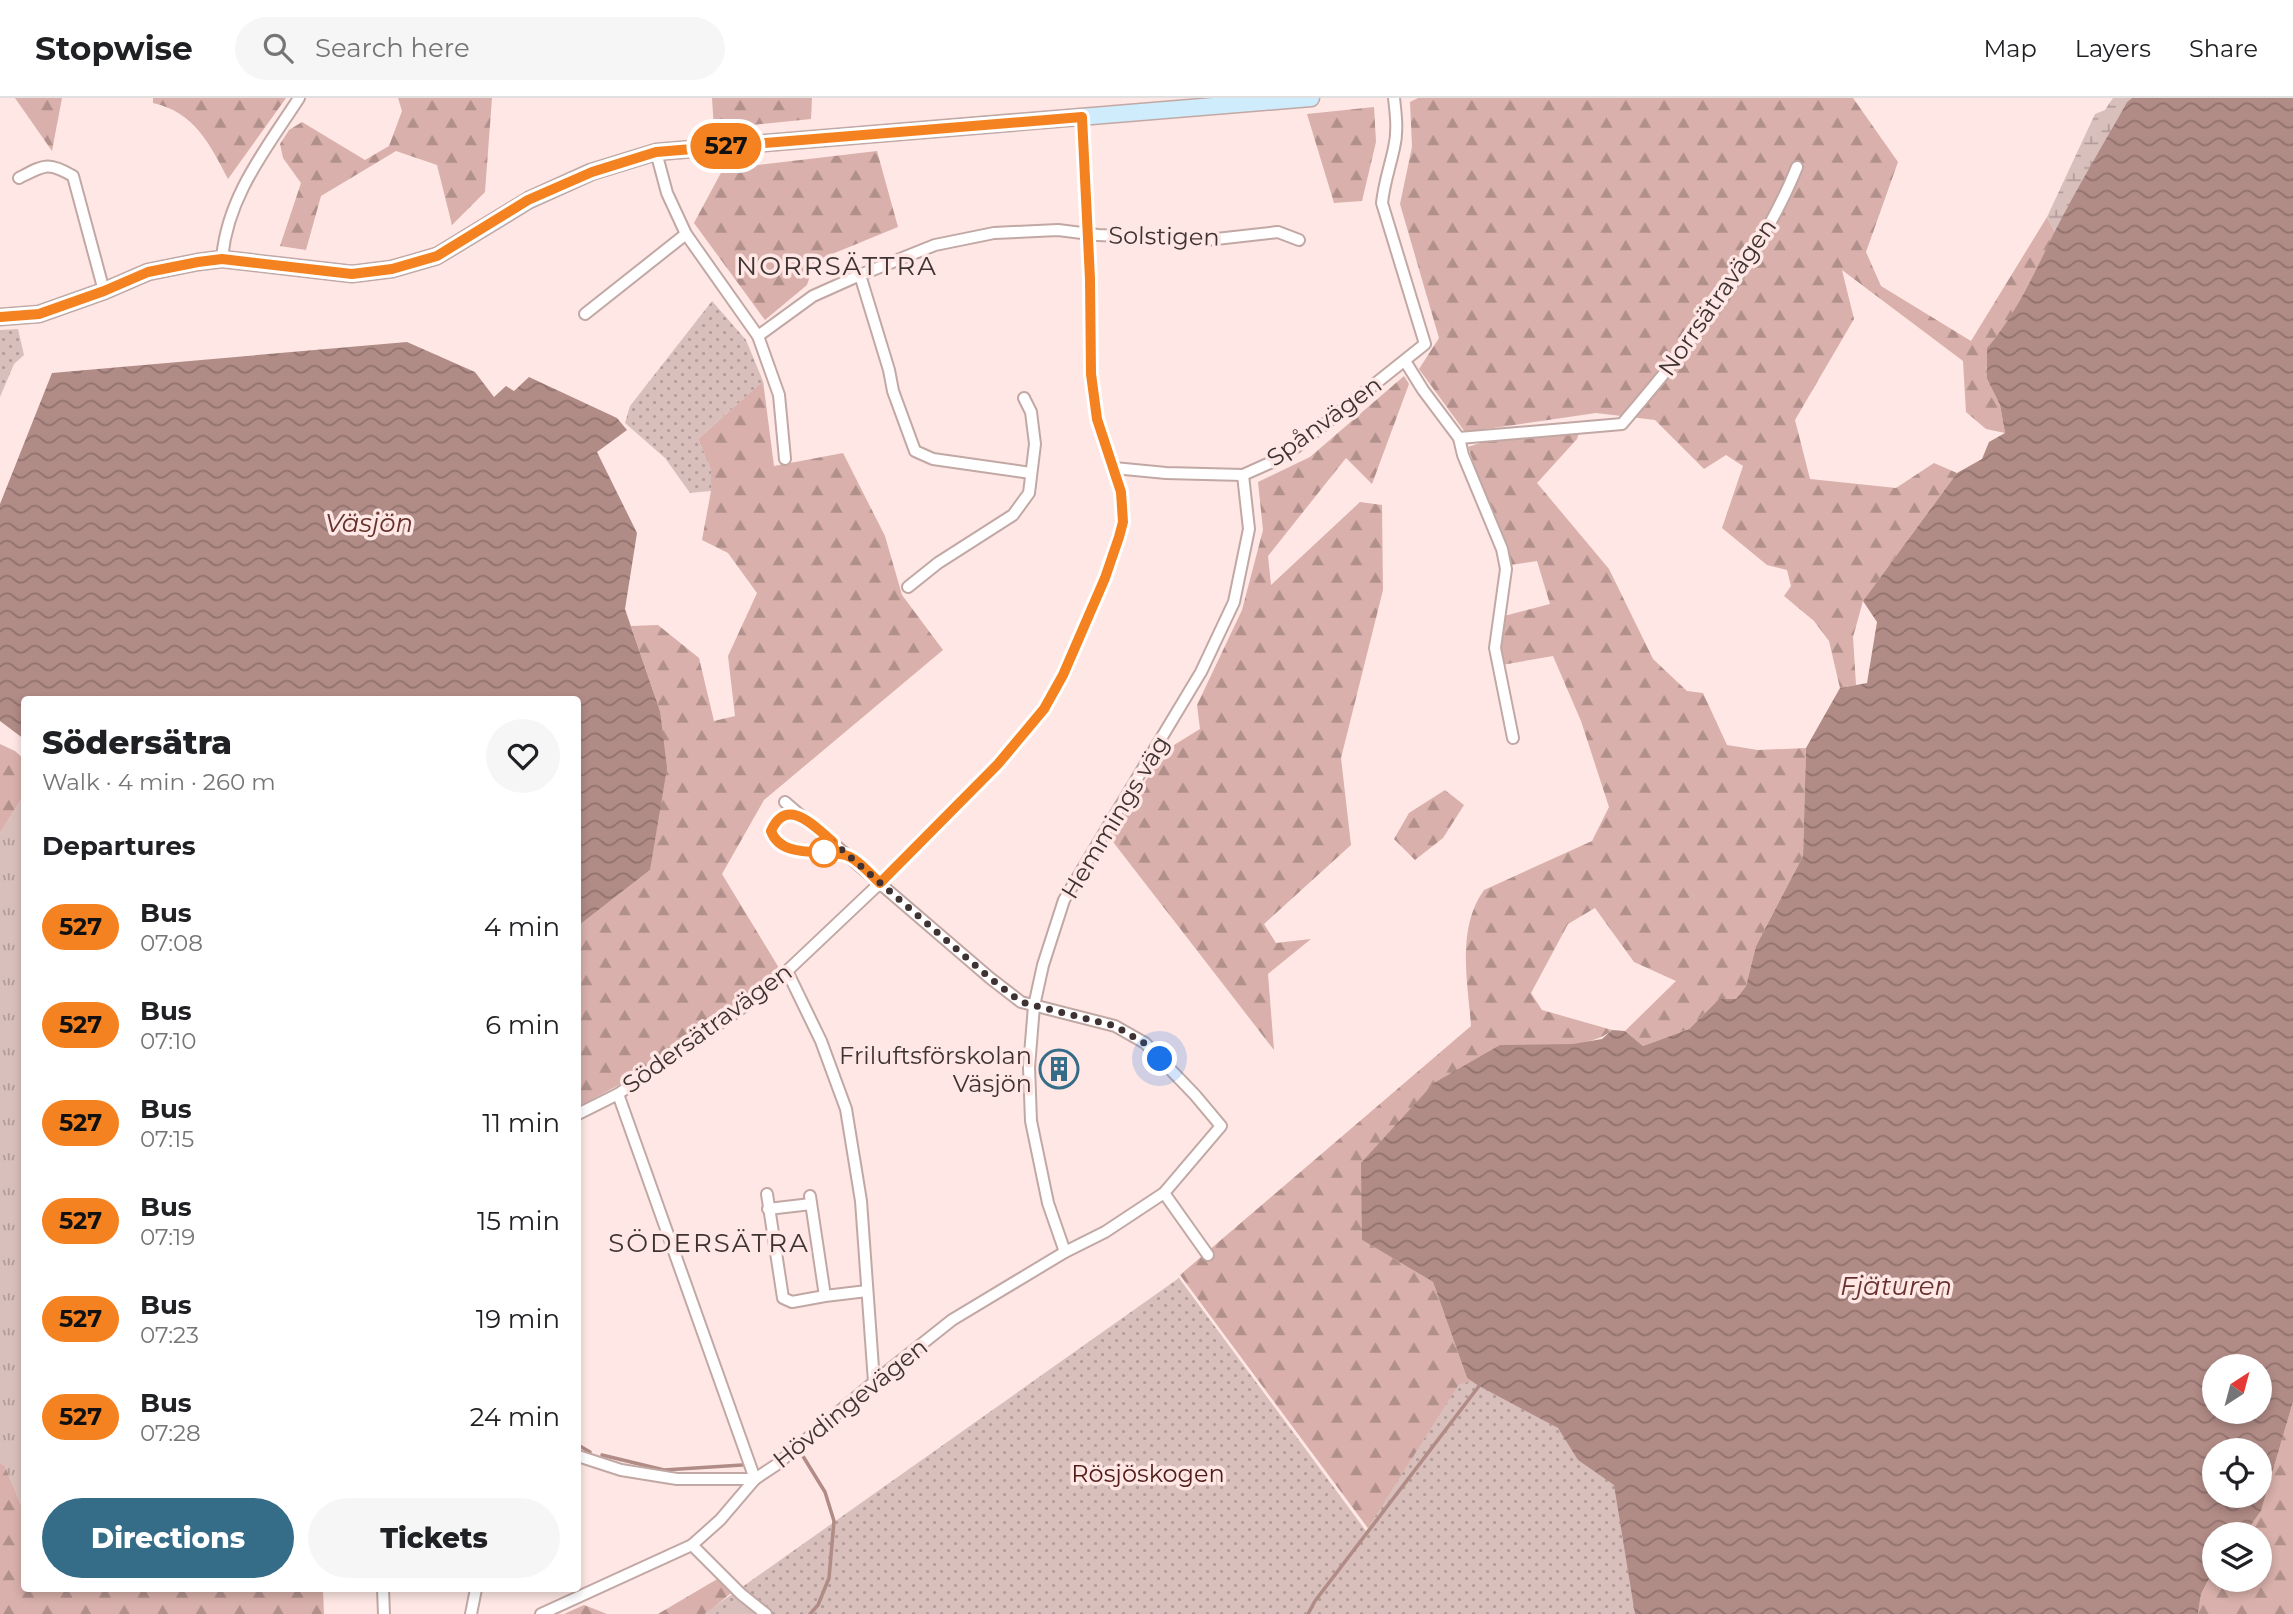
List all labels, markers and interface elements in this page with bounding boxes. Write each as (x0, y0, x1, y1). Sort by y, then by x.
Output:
search box (235, 17, 725, 80)
text: Stopwise (35, 28, 193, 68)
icon: search (259, 29, 297, 67)
text: Search here (315, 32, 470, 64)
text: Map (1983, 34, 2037, 63)
text: Layers (2075, 34, 2151, 63)
text: Share (2189, 34, 2258, 63)
line badge: 527 (686, 123, 766, 169)
text: 527 (704, 131, 748, 160)
street label: Norrsätravägen (1652, 213, 1782, 381)
street label: Solstigen (1108, 221, 1220, 251)
district label: NORRSÄTTRA (736, 250, 938, 282)
street label: Spånvägen (1261, 370, 1387, 472)
water label: Väsjön (325, 507, 413, 539)
button: heart (486, 719, 560, 793)
text: Södersätra (42, 722, 232, 762)
street label: Hemmings väg (1055, 730, 1175, 904)
text: Walk · 4 min · 260 m (42, 768, 276, 796)
text: Departures (42, 830, 196, 862)
unlabelled marker (809, 837, 839, 867)
text: Bus (140, 897, 192, 929)
text: 4 min (484, 911, 560, 943)
text: 527 (59, 912, 102, 941)
text: 07:08 (140, 929, 203, 957)
street label: Södersätravägen (617, 957, 797, 1099)
text: Bus (140, 995, 192, 1027)
text: 6 min (485, 1009, 560, 1041)
text: 527 (59, 1010, 102, 1039)
text: 07:10 (140, 1027, 197, 1055)
place label: Friluftsförskolan Väsjön (839, 1041, 1032, 1098)
your location (1142, 1041, 1177, 1076)
building icon: Friluftsförskolan Väsjön (1038, 1048, 1080, 1090)
text: Bus (140, 1093, 192, 1125)
text: 11 min (482, 1107, 560, 1139)
text: 527 (59, 1108, 102, 1137)
text: 07:15 (140, 1125, 194, 1153)
text: Bus (140, 1191, 192, 1223)
text: 15 min (477, 1205, 560, 1237)
text: 527 (59, 1206, 102, 1235)
text: 07:19 (140, 1223, 195, 1251)
district label: SÖDERSÄTRA (608, 1227, 810, 1259)
water label: Fjäturen (1840, 1270, 1952, 1302)
text: Bus (140, 1289, 192, 1321)
text: 19 min (476, 1303, 560, 1335)
text: 527 (59, 1304, 102, 1333)
text: 07:23 (140, 1321, 199, 1349)
street label: Hövdingevägen (767, 1332, 933, 1474)
north arrow (2202, 1354, 2272, 1424)
map controls (2202, 1354, 2272, 1592)
text: Bus (140, 1387, 192, 1419)
text: 24 min (470, 1401, 560, 1433)
text: 527 (59, 1402, 102, 1431)
text: 07:28 (140, 1419, 201, 1447)
button: locate (2202, 1438, 2272, 1508)
park label: Rösjöskogen (1071, 1459, 1225, 1488)
button: Directions (42, 1498, 294, 1578)
button: Tickets (308, 1498, 560, 1578)
button: layers (2202, 1522, 2272, 1592)

